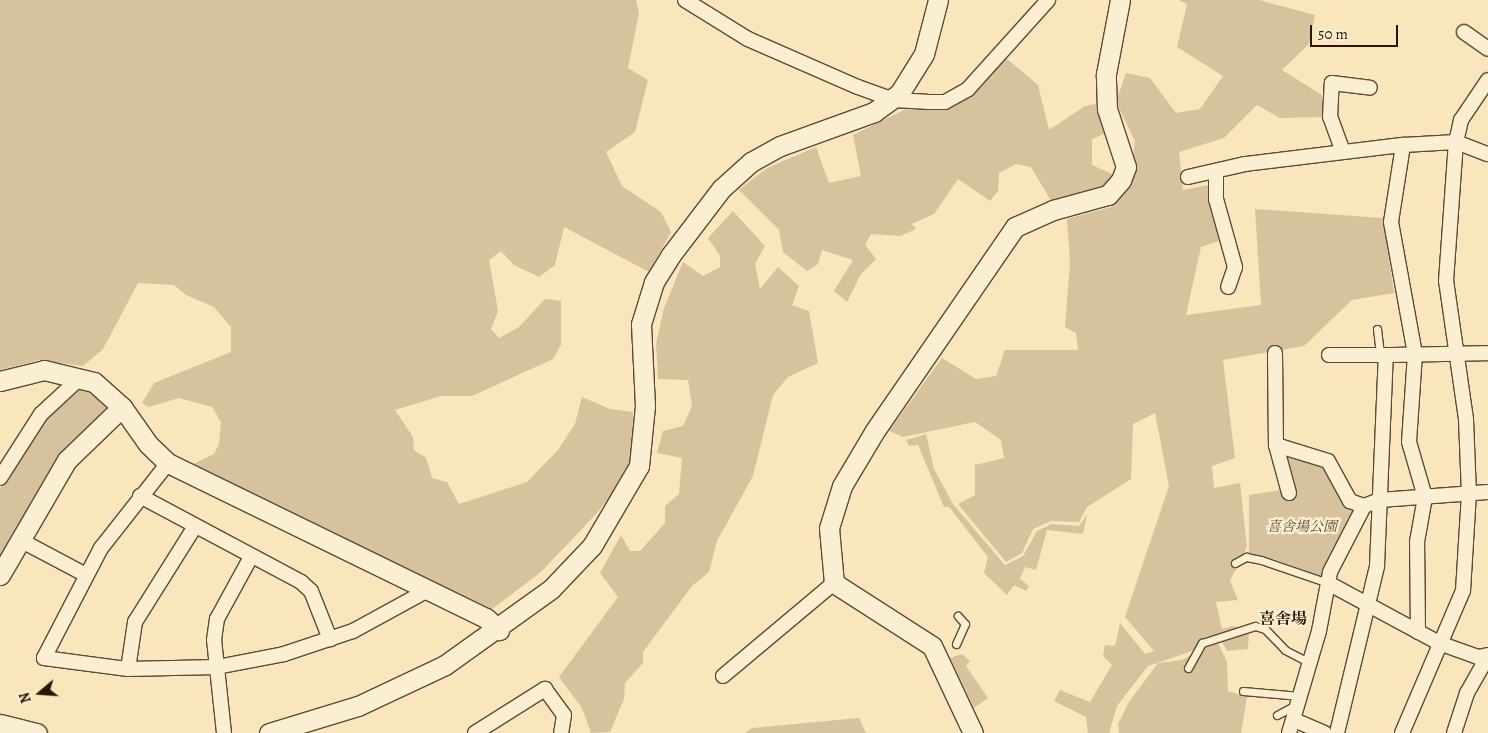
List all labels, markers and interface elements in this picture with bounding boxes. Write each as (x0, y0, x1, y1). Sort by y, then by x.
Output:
scale bar (1313, 15, 1400, 47)
text: 50 m (1318, 24, 1348, 44)
park label: 喜舎場公園 (1267, 519, 1337, 535)
district label: 喜舎場 (1259, 609, 1307, 629)
north arrow (15, 668, 65, 718)
text: N (15, 690, 36, 706)

